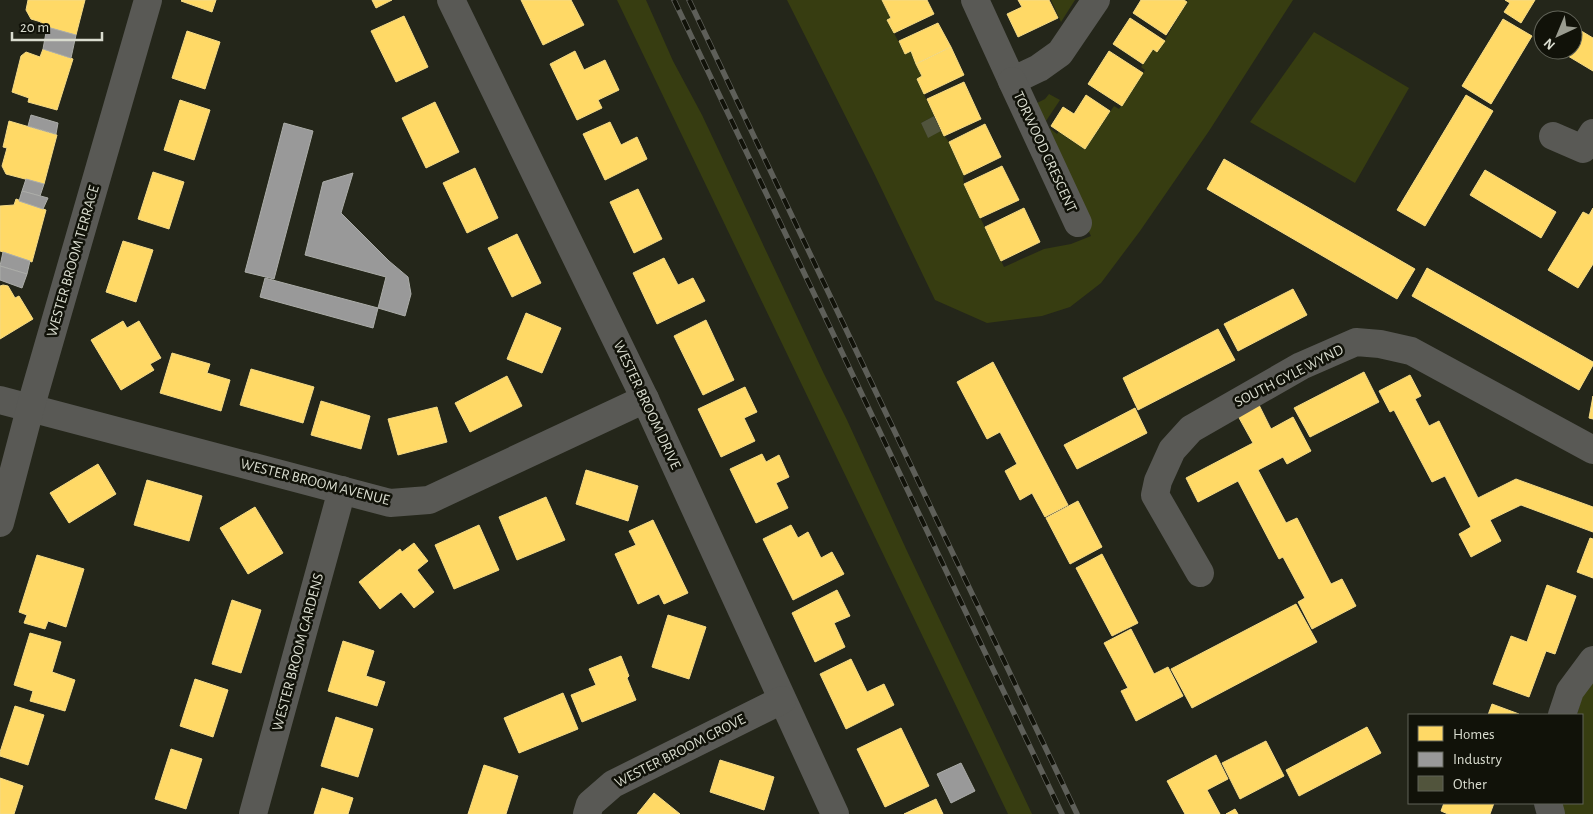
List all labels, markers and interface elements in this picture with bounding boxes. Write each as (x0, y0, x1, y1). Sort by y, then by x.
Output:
scale bar (12, 10, 102, 42)
north arrow (1533, 10, 1583, 60)
text: 20 m (20, 20, 49, 35)
text: N (1541, 35, 1558, 52)
street label: TORWOOD CRESCENT (1010, 89, 1080, 215)
street label: WESTER BROOM TERRACE (44, 183, 102, 339)
street label: WESTER BROOM DRIVE (611, 338, 683, 472)
street label: SOUTH GYLE WYND (1232, 342, 1346, 410)
street label: WESTER BROOM AVENUE (239, 456, 391, 508)
street label: WESTER BROOM GARDENS (270, 571, 326, 733)
street label: WESTER BROOM GROVE (612, 711, 748, 791)
legend (1408, 714, 1583, 804)
text: Homes (1453, 727, 1495, 742)
text: Industry (1453, 752, 1502, 767)
text: Other (1453, 777, 1487, 792)

